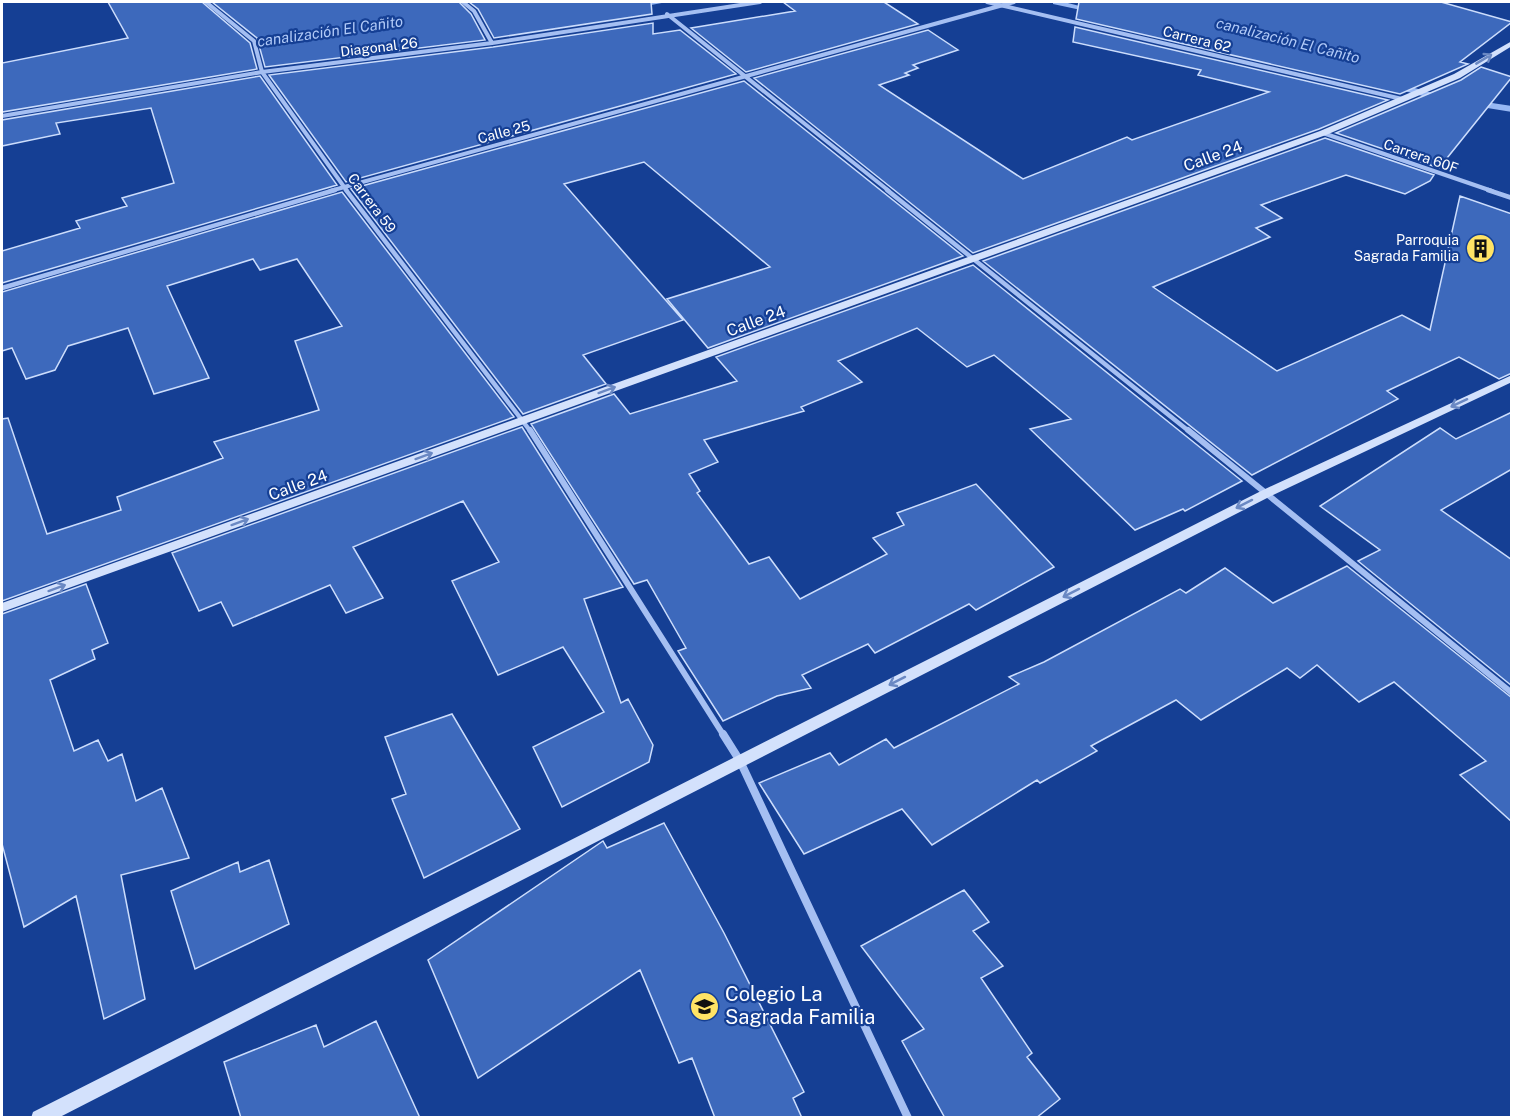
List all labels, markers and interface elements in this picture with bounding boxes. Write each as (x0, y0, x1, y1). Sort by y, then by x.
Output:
water label: canalización El Cañito (256, 12, 404, 50)
water label: canalización El Cañito (1215, 14, 1361, 66)
street label: Carrera 62 (1161, 23, 1233, 55)
street label: Diagonal 26 (339, 34, 419, 60)
one-way arrow (1475, 53, 1492, 65)
street label: Calle 25 (476, 117, 532, 147)
street label: Carrera 60F (1382, 136, 1460, 176)
street label: Calle 24 (1181, 137, 1245, 175)
street label: Carrera 59 (345, 170, 400, 236)
place label: Parroquia Sagrada Familia (1354, 232, 1459, 264)
building icon: Parroquia Sagrada Familia (1464, 232, 1496, 264)
street label: Calle 24 (724, 302, 788, 340)
one-way arrow (597, 384, 616, 395)
one-way arrow (1450, 397, 1468, 409)
one-way arrow (414, 450, 432, 461)
street label: Calle 24 (266, 466, 330, 504)
one-way arrow (1236, 499, 1254, 511)
one-way arrow (230, 516, 249, 527)
one-way arrow (47, 582, 65, 593)
one-way arrow (1062, 588, 1080, 599)
one-way arrow (888, 676, 906, 688)
place label: Colegio La Sagrada Familia (725, 982, 875, 1029)
school or university icon: Colegio La Sagrada Familia (688, 990, 720, 1022)

